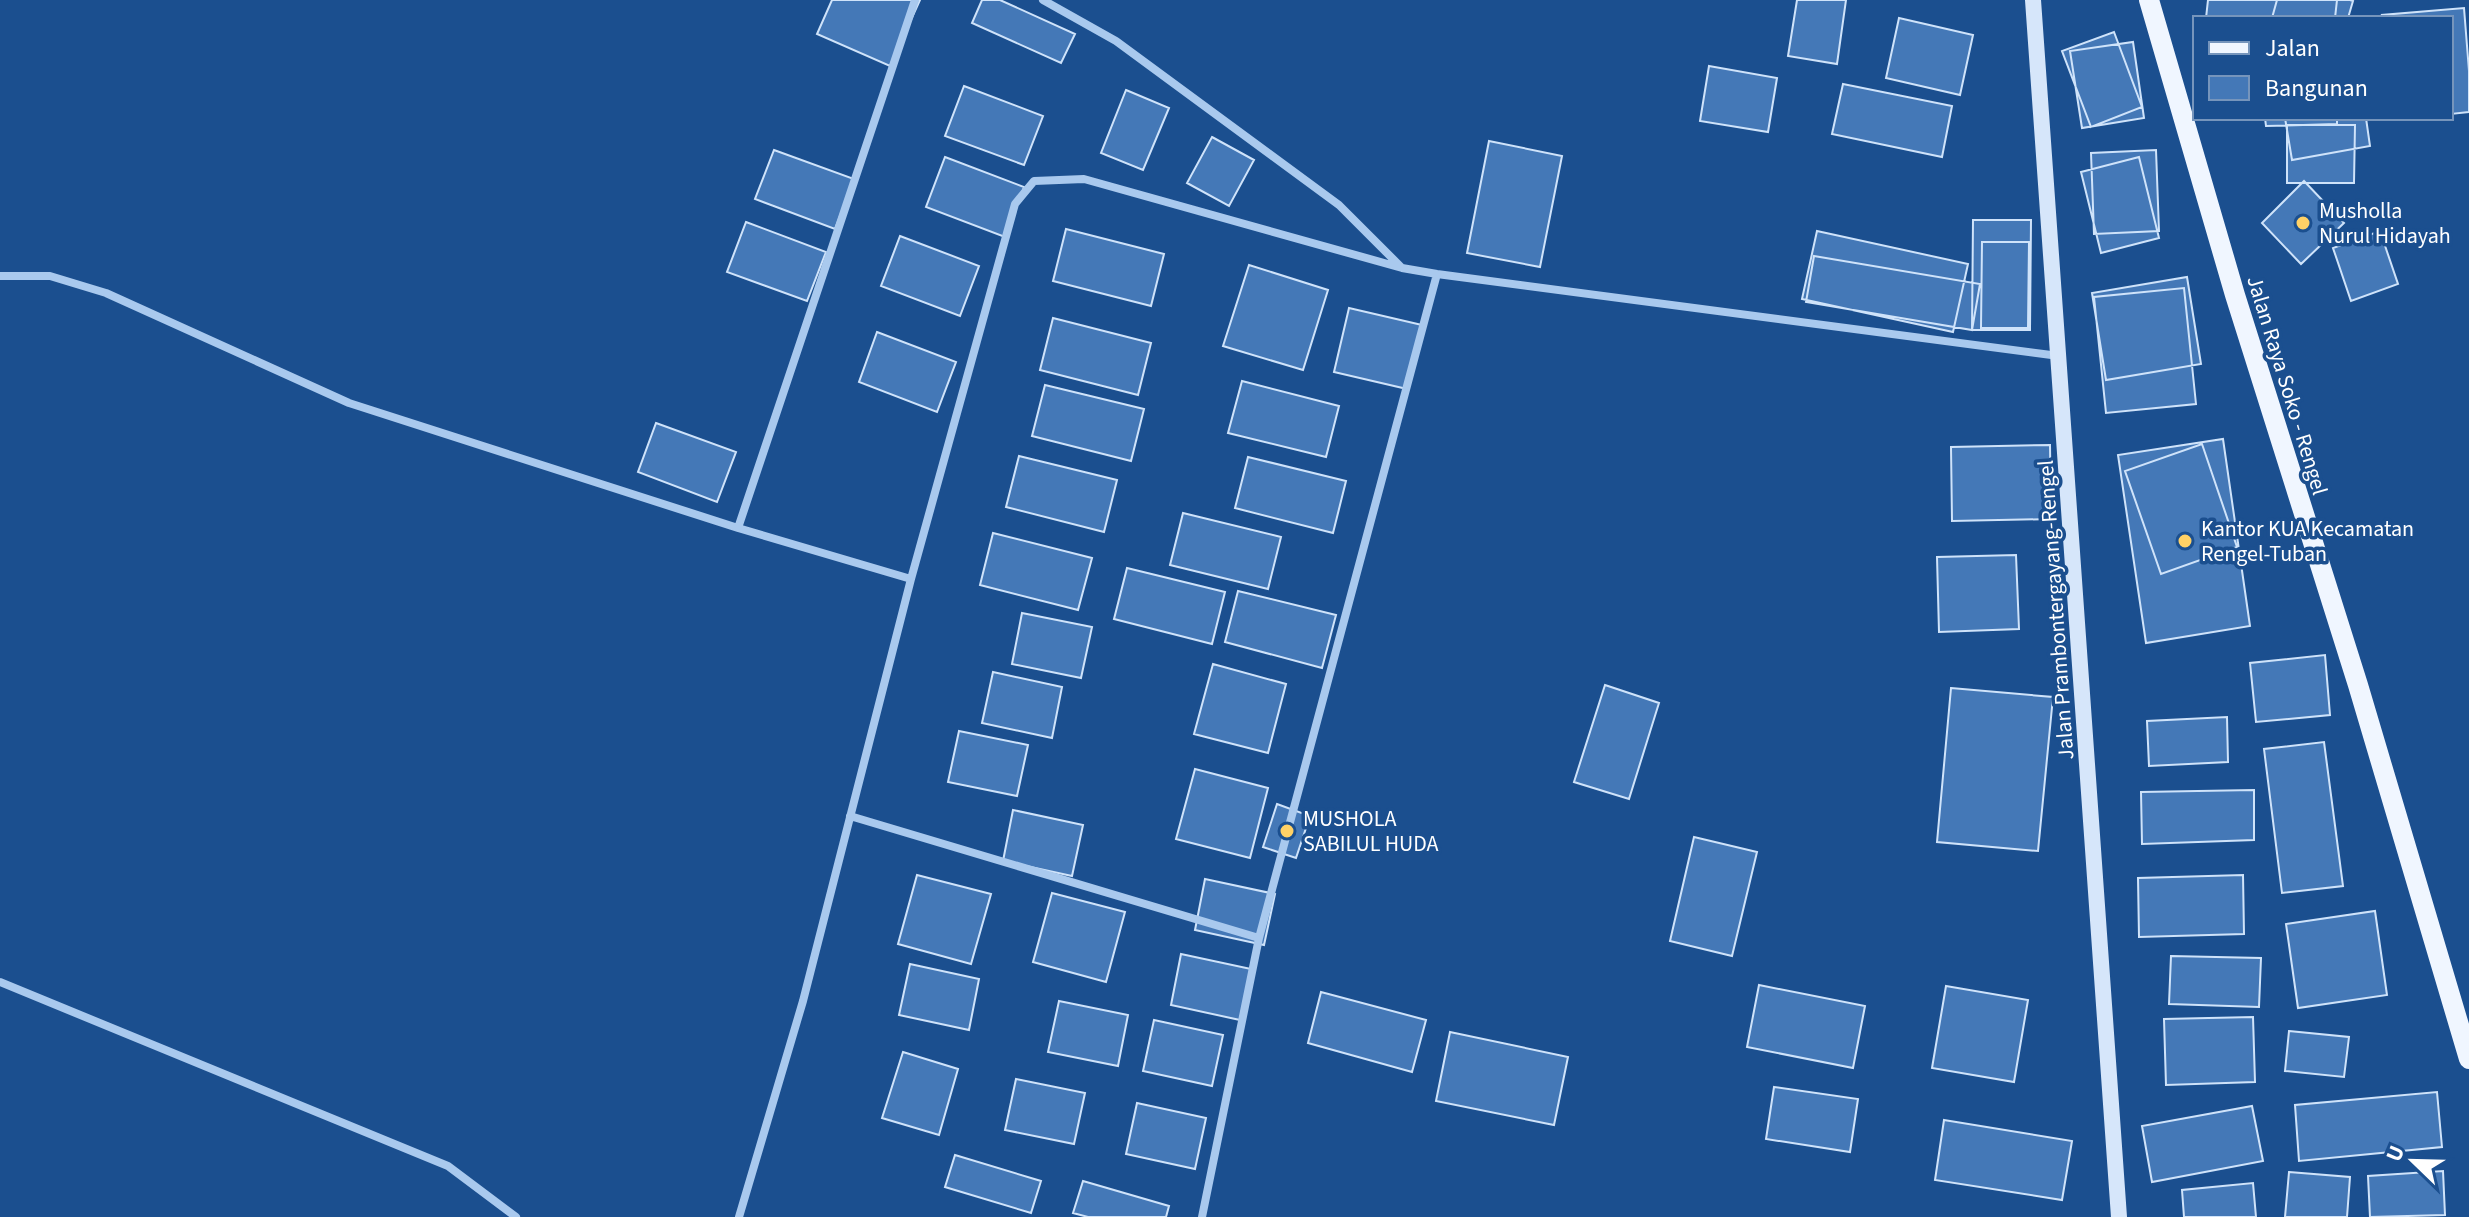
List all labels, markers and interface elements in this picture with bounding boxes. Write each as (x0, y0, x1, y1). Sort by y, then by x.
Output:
legend (2193, 16, 2453, 120)
text: Jalan (2265, 31, 2320, 66)
text: Bangunan (2265, 71, 2368, 106)
place label: Musholla Nurul Hidayah (2319, 195, 2451, 252)
marker: Musholla Nurul Hidayah (2294, 214, 2312, 232)
street label: Jalan Raya Soko - Rengel (2238, 272, 2336, 499)
street label: Jalan Prambontergayang-Rengel (2030, 459, 2082, 761)
place label: Kantor KUA Kecamatan Rengel-Tuban (2201, 513, 2414, 570)
marker: Kantor KUA Kecamatan Rengel-Tuban (2176, 532, 2194, 550)
place label: MUSHOLA SABILUL HUDA (1303, 803, 1439, 860)
marker: MUSHOLA SABILUL HUDA (1278, 822, 1296, 840)
north arrow (2373, 1121, 2453, 1201)
text: U (2378, 1141, 2413, 1167)

